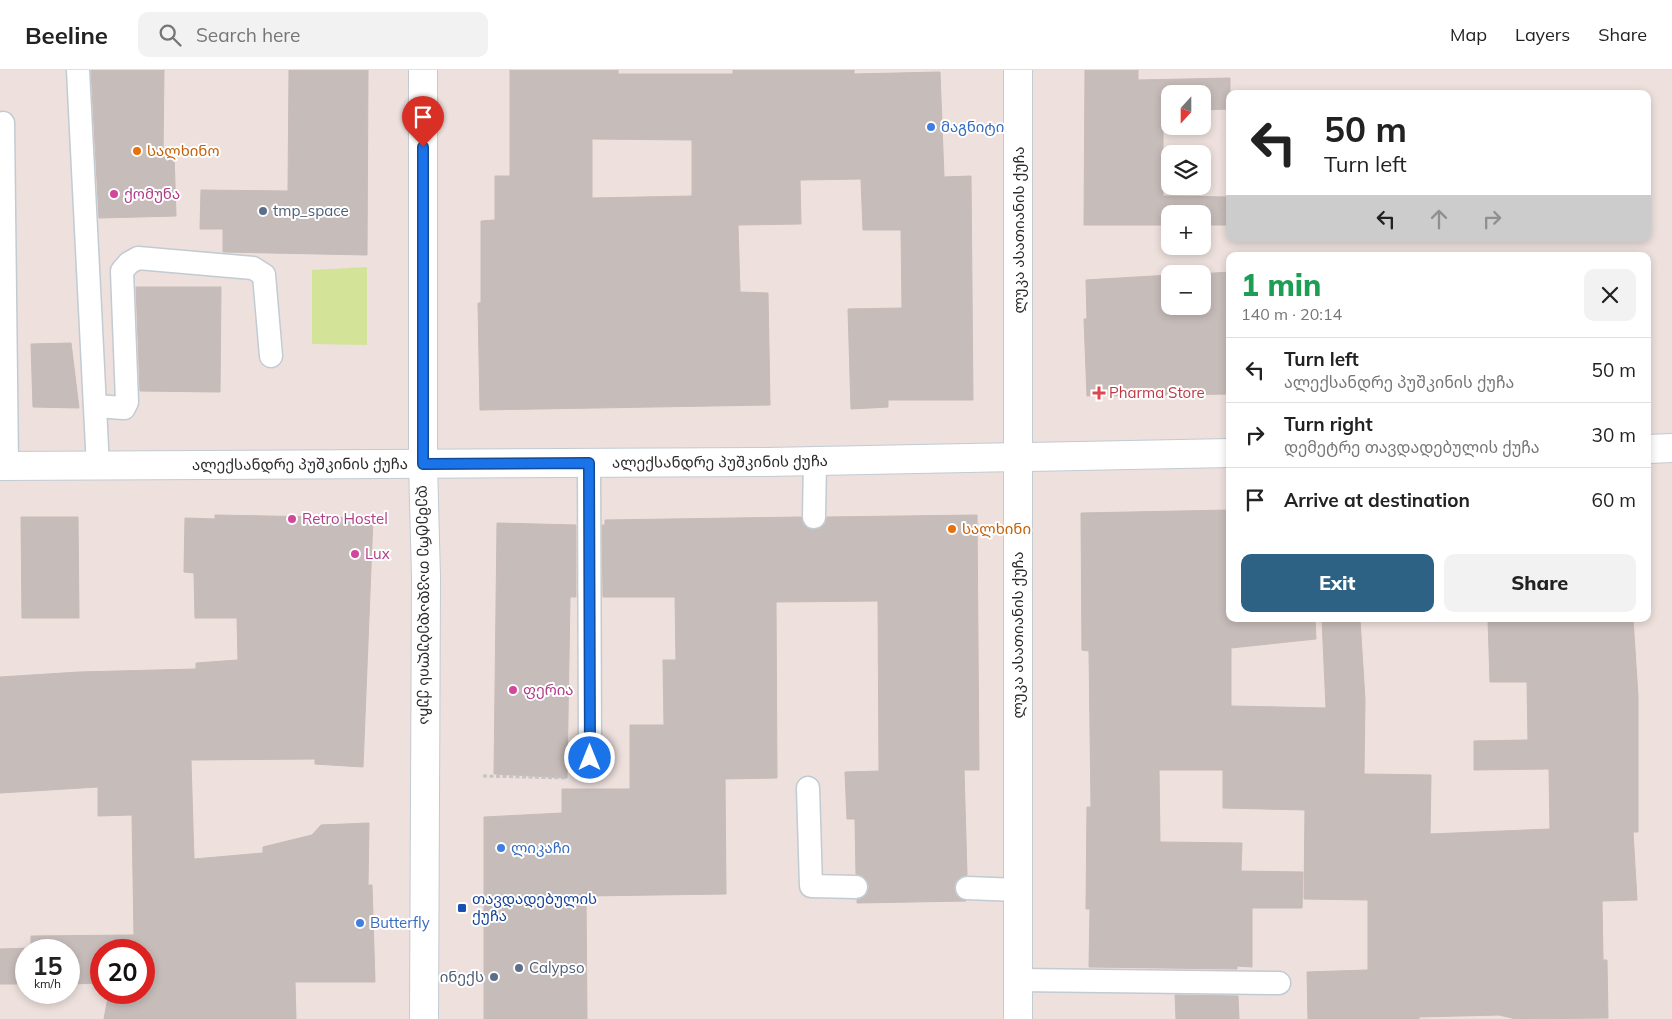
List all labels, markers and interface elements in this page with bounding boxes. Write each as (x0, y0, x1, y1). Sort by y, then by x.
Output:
search box (138, 12, 488, 57)
text: Beeline (25, 20, 108, 50)
icon: search (156, 21, 184, 49)
text: Search here (196, 23, 300, 47)
text: Map (1450, 23, 1487, 46)
text: Layers (1515, 23, 1570, 46)
text: Share (1598, 23, 1647, 46)
north arrow (1161, 85, 1211, 135)
map controls (1161, 85, 1211, 315)
pin (402, 96, 444, 147)
icon: arrive (409, 103, 437, 131)
text: 50 m (1324, 107, 1407, 151)
icon: left (1241, 110, 1306, 175)
place label: მაგნიტი (941, 117, 1004, 136)
marker: მაგნიტი (925, 121, 937, 133)
place label: სალხინო (147, 141, 219, 160)
marker: სალხინო (131, 145, 143, 157)
button: layers (1161, 145, 1211, 195)
street label: ლუკა ასათიანის ქუჩა (1009, 146, 1028, 314)
text: Turn left (1324, 150, 1407, 178)
place label: ქომუნა (124, 184, 180, 203)
marker: ქომუნა (108, 188, 120, 200)
place label: tmp_space (273, 201, 349, 220)
marker: tmp_space (257, 205, 269, 217)
button: + (1161, 205, 1211, 255)
icon: left (1372, 205, 1400, 233)
icon: ahead (1425, 205, 1453, 233)
icon: right (1478, 205, 1506, 233)
button: − (1161, 265, 1211, 315)
text: 1 min (1241, 266, 1321, 304)
button: close (1584, 269, 1636, 321)
text: 140 m · 20:14 (1241, 304, 1342, 324)
text: Turn left (1284, 347, 1359, 371)
icon: left (1241, 356, 1269, 384)
text: 50 m (1592, 358, 1636, 382)
text: ალექსანდრე პუშკინის ქუჩა (1284, 372, 1514, 392)
place label: Pharma Store (1109, 383, 1205, 402)
marker: Pharma Store (1093, 387, 1105, 399)
text: Turn right (1284, 412, 1373, 436)
icon: right (1241, 421, 1269, 449)
text: 30 m (1592, 423, 1636, 447)
text: დემეტრე თავდადებულის ქუჩა (1284, 437, 1540, 457)
street label: ალექსანდრე პუშკინის ქუჩა (612, 451, 828, 472)
street label: ალექსანდრე პუშკინის ქუჩა (192, 454, 408, 474)
street label: დემეტრე თავდადებულის ქუჩა (415, 485, 436, 725)
icon: arrive (1241, 486, 1269, 514)
text: Arrive at destination (1284, 488, 1470, 512)
text: 60 m (1592, 488, 1636, 512)
place label: Retro Hostel (302, 509, 388, 528)
marker: Retro Hostel (286, 513, 298, 525)
place label: სალხინი (962, 519, 1031, 538)
marker: სალხინი (946, 523, 958, 535)
place label: Lux (365, 544, 390, 563)
marker: Lux (349, 548, 361, 560)
street label: ლუკა ასათიანის ქუჩა (1008, 551, 1027, 719)
button: Exit (1241, 554, 1434, 612)
button: Share (1444, 554, 1636, 612)
place label: ფერია (523, 680, 574, 699)
marker: ფერია (507, 684, 519, 696)
position arrow (563, 731, 615, 783)
place label: ლიკაჩი (511, 838, 570, 857)
marker: ლიკაჩი (495, 842, 507, 854)
place label: თავდადებულის ქუჩა (472, 889, 597, 925)
marker: თავდადებულის ქუჩა (456, 902, 468, 914)
place label: Butterfly (370, 913, 430, 932)
marker: Butterfly (354, 917, 366, 929)
speed limit sign: 20 (90, 939, 155, 1004)
text: 15 (32, 950, 63, 981)
place label: Calypso (529, 958, 585, 977)
marker: Calypso (513, 962, 525, 974)
place label: ინექს (440, 967, 484, 986)
marker: ინექს (488, 971, 500, 983)
text: km/h (34, 976, 61, 991)

